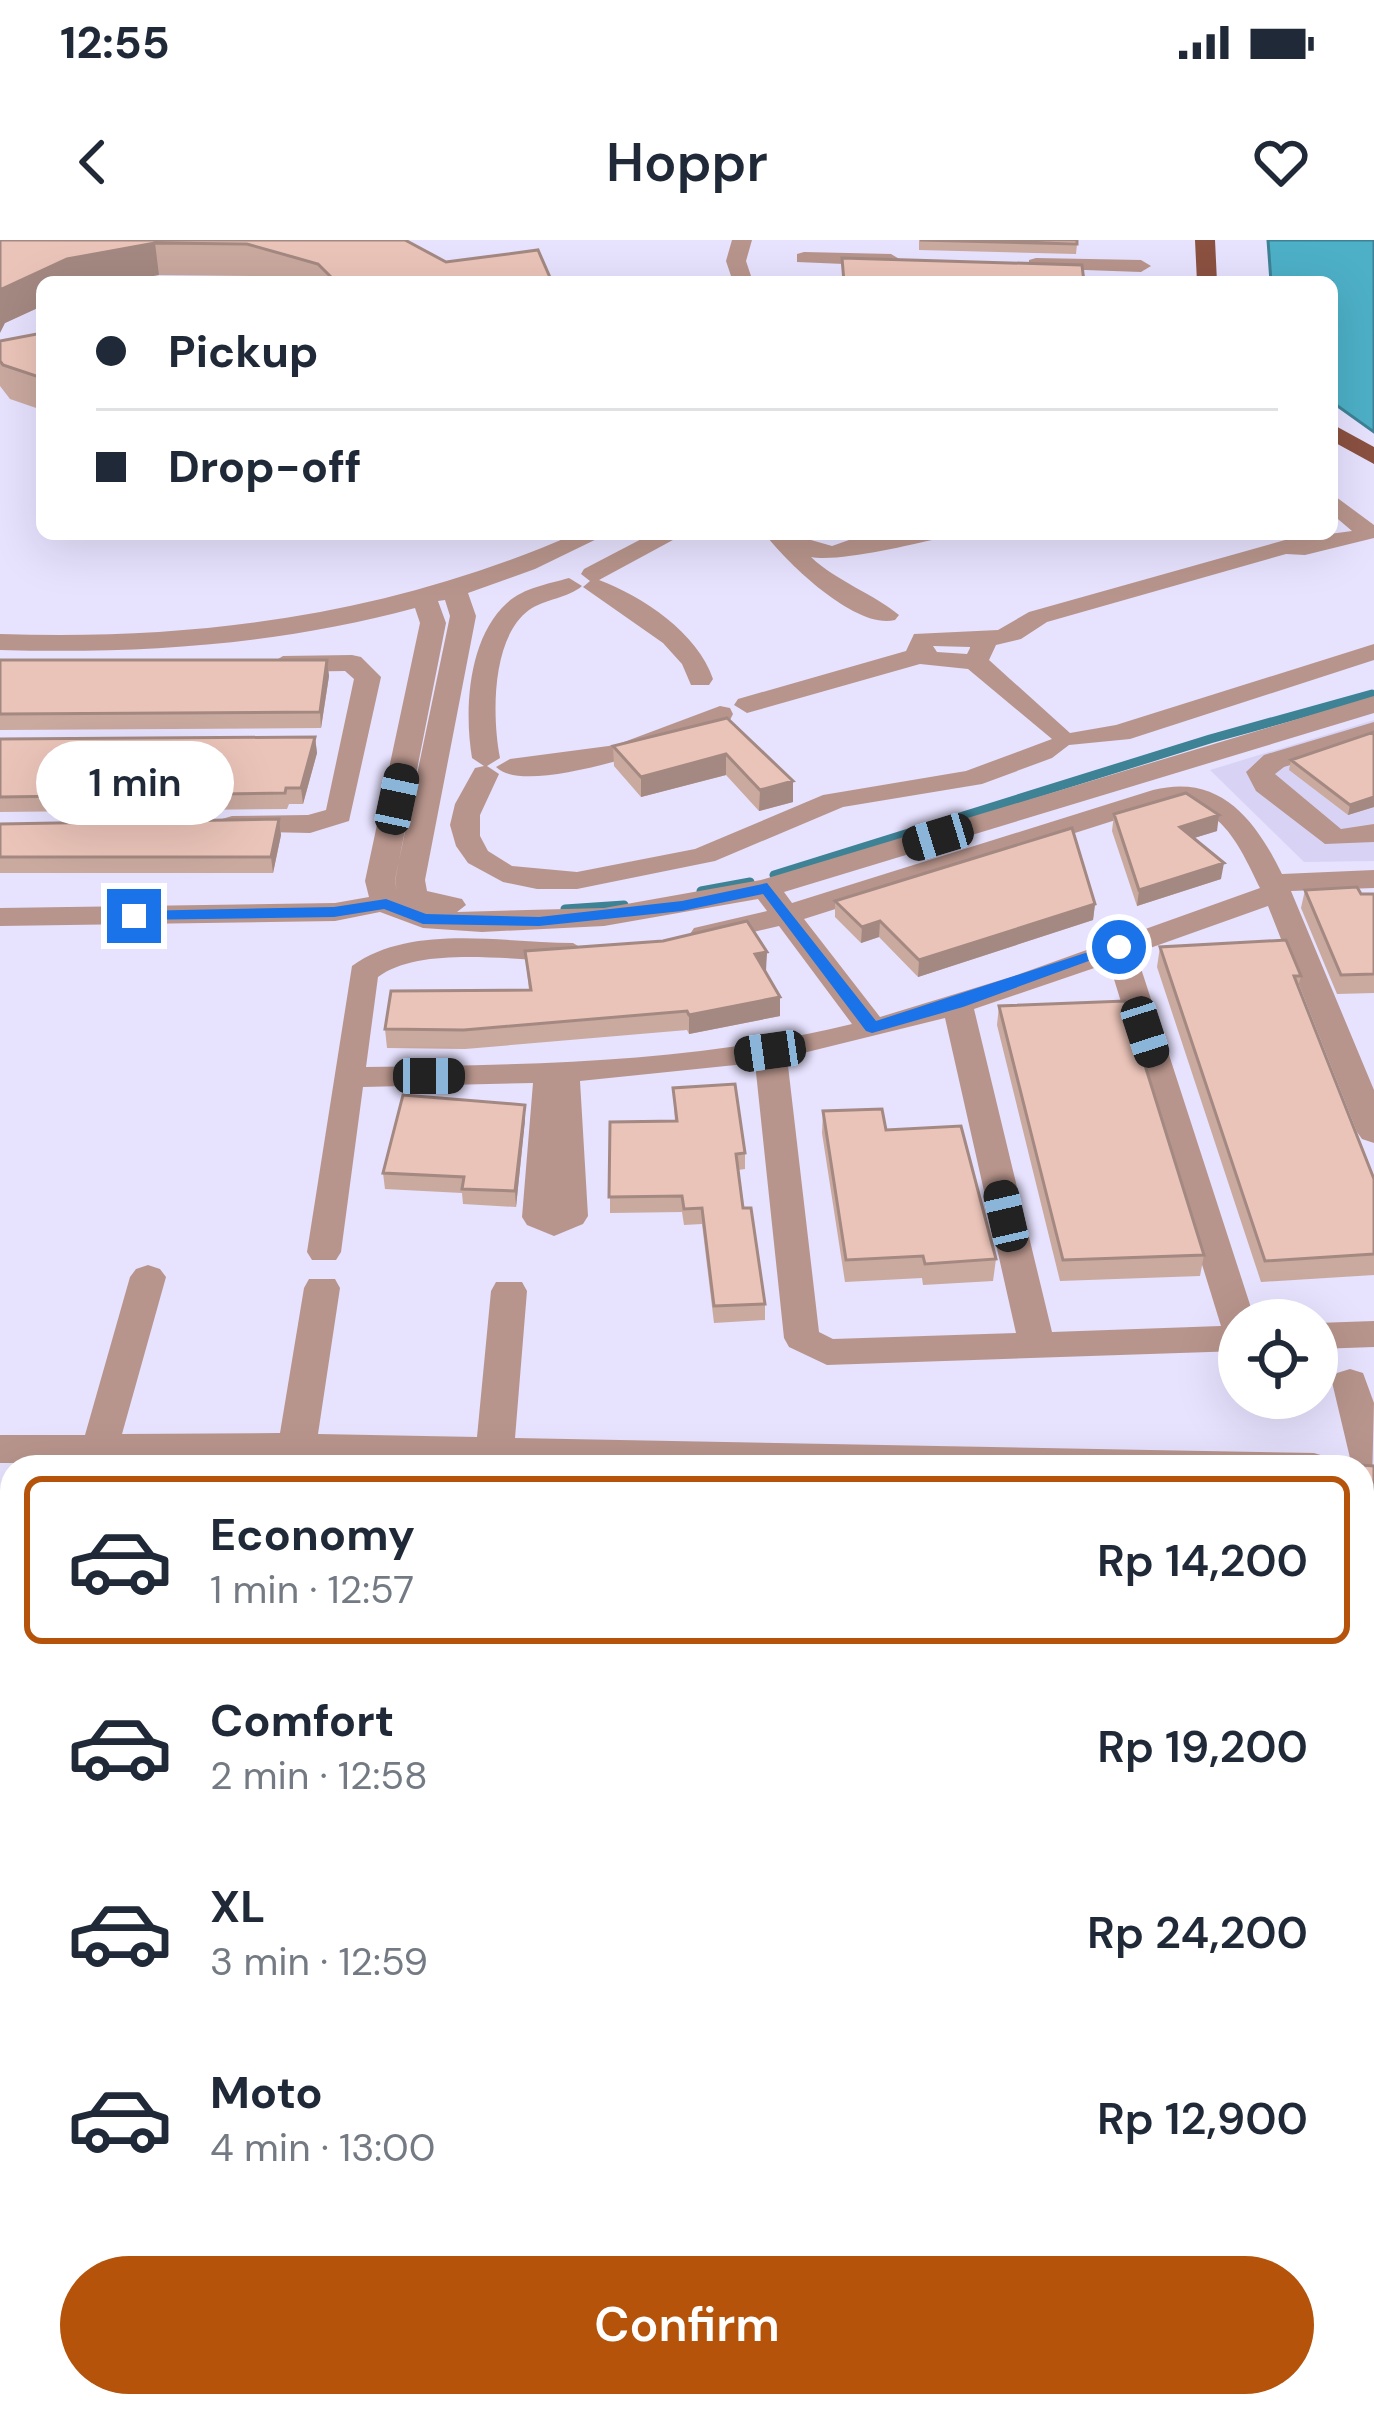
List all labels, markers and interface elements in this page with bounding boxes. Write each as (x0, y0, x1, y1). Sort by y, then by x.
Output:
text: 12:55 (60, 13, 170, 72)
text: Hoppr (606, 127, 768, 198)
icon: back (60, 129, 126, 195)
icon: heart (1248, 129, 1314, 195)
text: Pickup (168, 322, 318, 381)
text: Drop-off (168, 437, 362, 496)
callout: 1 min (35, 742, 233, 826)
text: 1 min (88, 757, 182, 808)
car (372, 760, 422, 838)
car (898, 809, 978, 865)
route end (107, 889, 161, 943)
route start (1092, 920, 1146, 974)
car (1117, 992, 1173, 1072)
car (732, 1028, 808, 1074)
car (393, 1058, 465, 1094)
car (980, 1177, 1032, 1255)
map controls (1218, 1299, 1338, 1419)
button: locate (1218, 1299, 1338, 1419)
text: Economy (210, 1505, 415, 1564)
icon: car (66, 1506, 174, 1614)
text: Rp 14,200 (1097, 1531, 1308, 1590)
text: 1 min · 12:57 (210, 1564, 414, 1615)
text: Comfort (210, 1691, 394, 1750)
icon: car (66, 1692, 174, 1800)
text: Rp 19,200 (1097, 1717, 1308, 1776)
text: 2 min · 12:58 (210, 1750, 428, 1801)
text: XL (210, 1877, 265, 1936)
icon: car (66, 1878, 174, 1986)
text: Rp 24,200 (1087, 1903, 1308, 1962)
text: 3 min · 12:59 (210, 1936, 428, 1987)
text: Moto (210, 2063, 323, 2122)
icon: car (66, 2064, 174, 2172)
text: Rp 12,900 (1097, 2089, 1308, 2148)
text: 4 min · 13:00 (210, 2122, 435, 2173)
button: Confirm (60, 2256, 1314, 2394)

